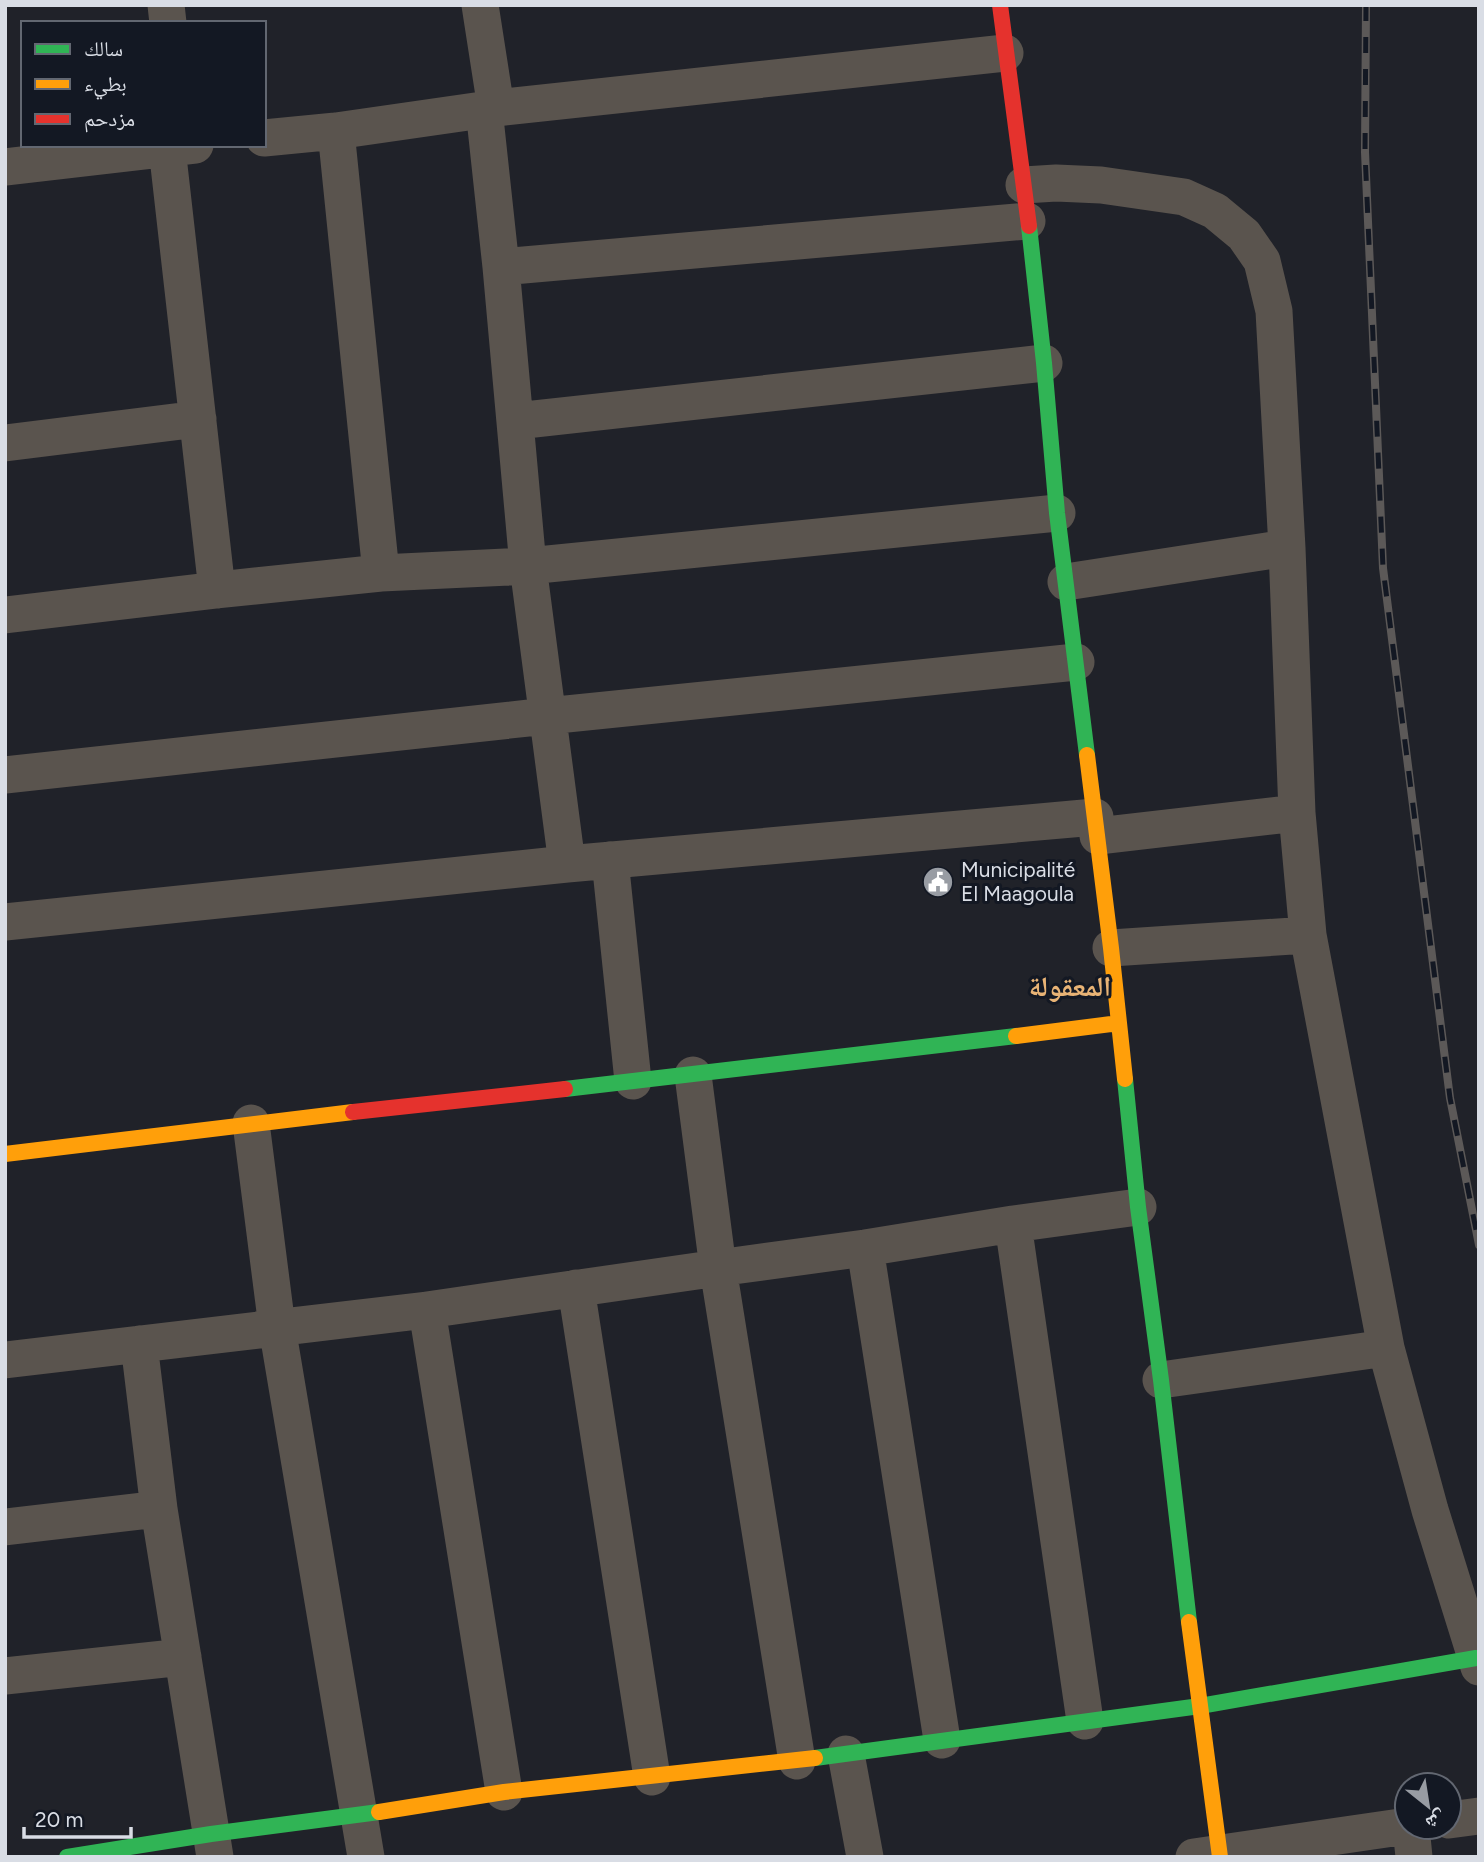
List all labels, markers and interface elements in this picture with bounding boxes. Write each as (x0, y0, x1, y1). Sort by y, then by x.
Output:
legend (21, 21, 266, 147)
text: سالك (84, 36, 123, 61)
text: بطيء (84, 71, 127, 100)
text: مزدحم (84, 106, 135, 133)
place label: Municipalité El Maagoula (961, 857, 1075, 906)
public building icon: Municipalité El Maagoula (921, 865, 955, 899)
district label: المعقولة (1029, 969, 1111, 1003)
north arrow (1393, 1771, 1463, 1841)
scale bar (24, 1796, 131, 1840)
text: ش (1422, 1805, 1451, 1835)
text: 20 m (35, 1807, 83, 1832)

